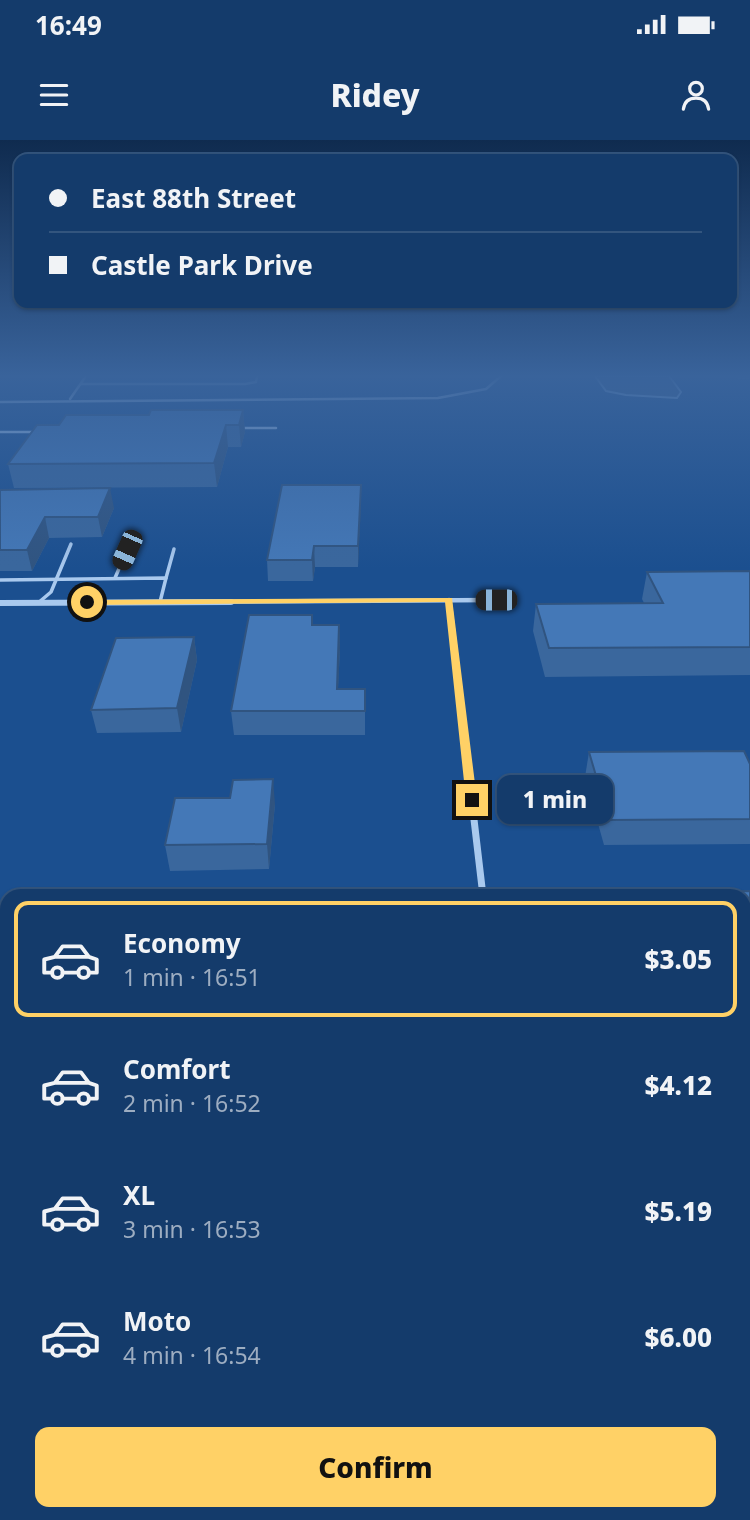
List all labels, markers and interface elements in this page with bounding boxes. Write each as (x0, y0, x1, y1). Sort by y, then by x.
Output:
text: 16:49 (35, 7, 102, 43)
text: Ridey (330, 73, 420, 116)
icon: menu (35, 76, 73, 114)
icon: person (677, 76, 715, 114)
text: East 88th Street (91, 180, 296, 216)
text: Castle Park Drive (91, 247, 313, 283)
car (109, 527, 146, 573)
route start (71, 586, 103, 618)
car (476, 590, 518, 611)
callout: 1 min (496, 776, 612, 824)
text: 1 min (523, 783, 587, 815)
route end (456, 784, 488, 816)
text: Economy (123, 925, 241, 961)
icon: car (39, 928, 102, 991)
text: $3.05 (645, 941, 712, 977)
text: 1 min · 16:51 (123, 961, 261, 993)
text: Comfort (123, 1051, 231, 1087)
icon: car (39, 1054, 102, 1117)
text: $4.12 (645, 1067, 712, 1103)
text: 2 min · 16:52 (123, 1087, 261, 1119)
text: XL (123, 1177, 155, 1213)
icon: car (39, 1180, 102, 1243)
text: $5.19 (645, 1193, 712, 1229)
text: 3 min · 16:53 (123, 1213, 261, 1245)
text: Moto (123, 1303, 191, 1339)
icon: car (39, 1306, 102, 1369)
text: $6.00 (645, 1319, 712, 1355)
text: 4 min · 16:54 (123, 1339, 261, 1371)
button: Confirm (35, 1427, 716, 1507)

